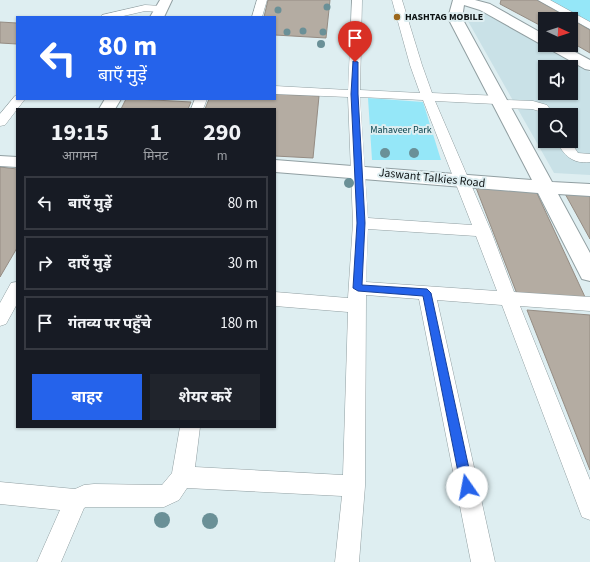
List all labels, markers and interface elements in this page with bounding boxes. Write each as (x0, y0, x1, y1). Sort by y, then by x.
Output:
place label: HASHTAG MOBILE (405, 10, 483, 24)
marker: HASHTAG MOBILE (392, 12, 402, 22)
north arrow (538, 12, 578, 52)
map controls (538, 12, 578, 148)
pin (338, 21, 372, 62)
text: 80 m (98, 26, 157, 66)
icon: arrive (344, 27, 366, 49)
icon: left (32, 32, 84, 84)
button: sound (538, 60, 578, 100)
text: बाएँ मुड़ें (98, 63, 147, 88)
button: search (538, 108, 578, 148)
text: 19:15 (51, 115, 109, 150)
text: 1 (150, 115, 162, 150)
text: 290 (203, 115, 241, 150)
park label: Mahaveer Park (370, 123, 432, 137)
text: आगमन (62, 147, 98, 165)
text: मिनट (143, 147, 168, 165)
text: m (217, 147, 228, 165)
street label: Jaswant Talkies Road (378, 164, 486, 192)
icon: left (34, 192, 56, 214)
text: बाएँ मुड़ें (68, 193, 112, 214)
text: 80 m (228, 193, 258, 214)
icon: right (34, 252, 56, 274)
text: दाएँ मुड़ें (68, 253, 111, 274)
text: 30 m (228, 253, 258, 274)
icon: arrive (34, 312, 56, 334)
text: गंतव्य पर पहुँचे (68, 313, 151, 334)
text: 180 m (220, 313, 258, 334)
button: बाहर (32, 374, 142, 420)
button: शेयर करें (150, 374, 260, 420)
position arrow (446, 466, 488, 508)

